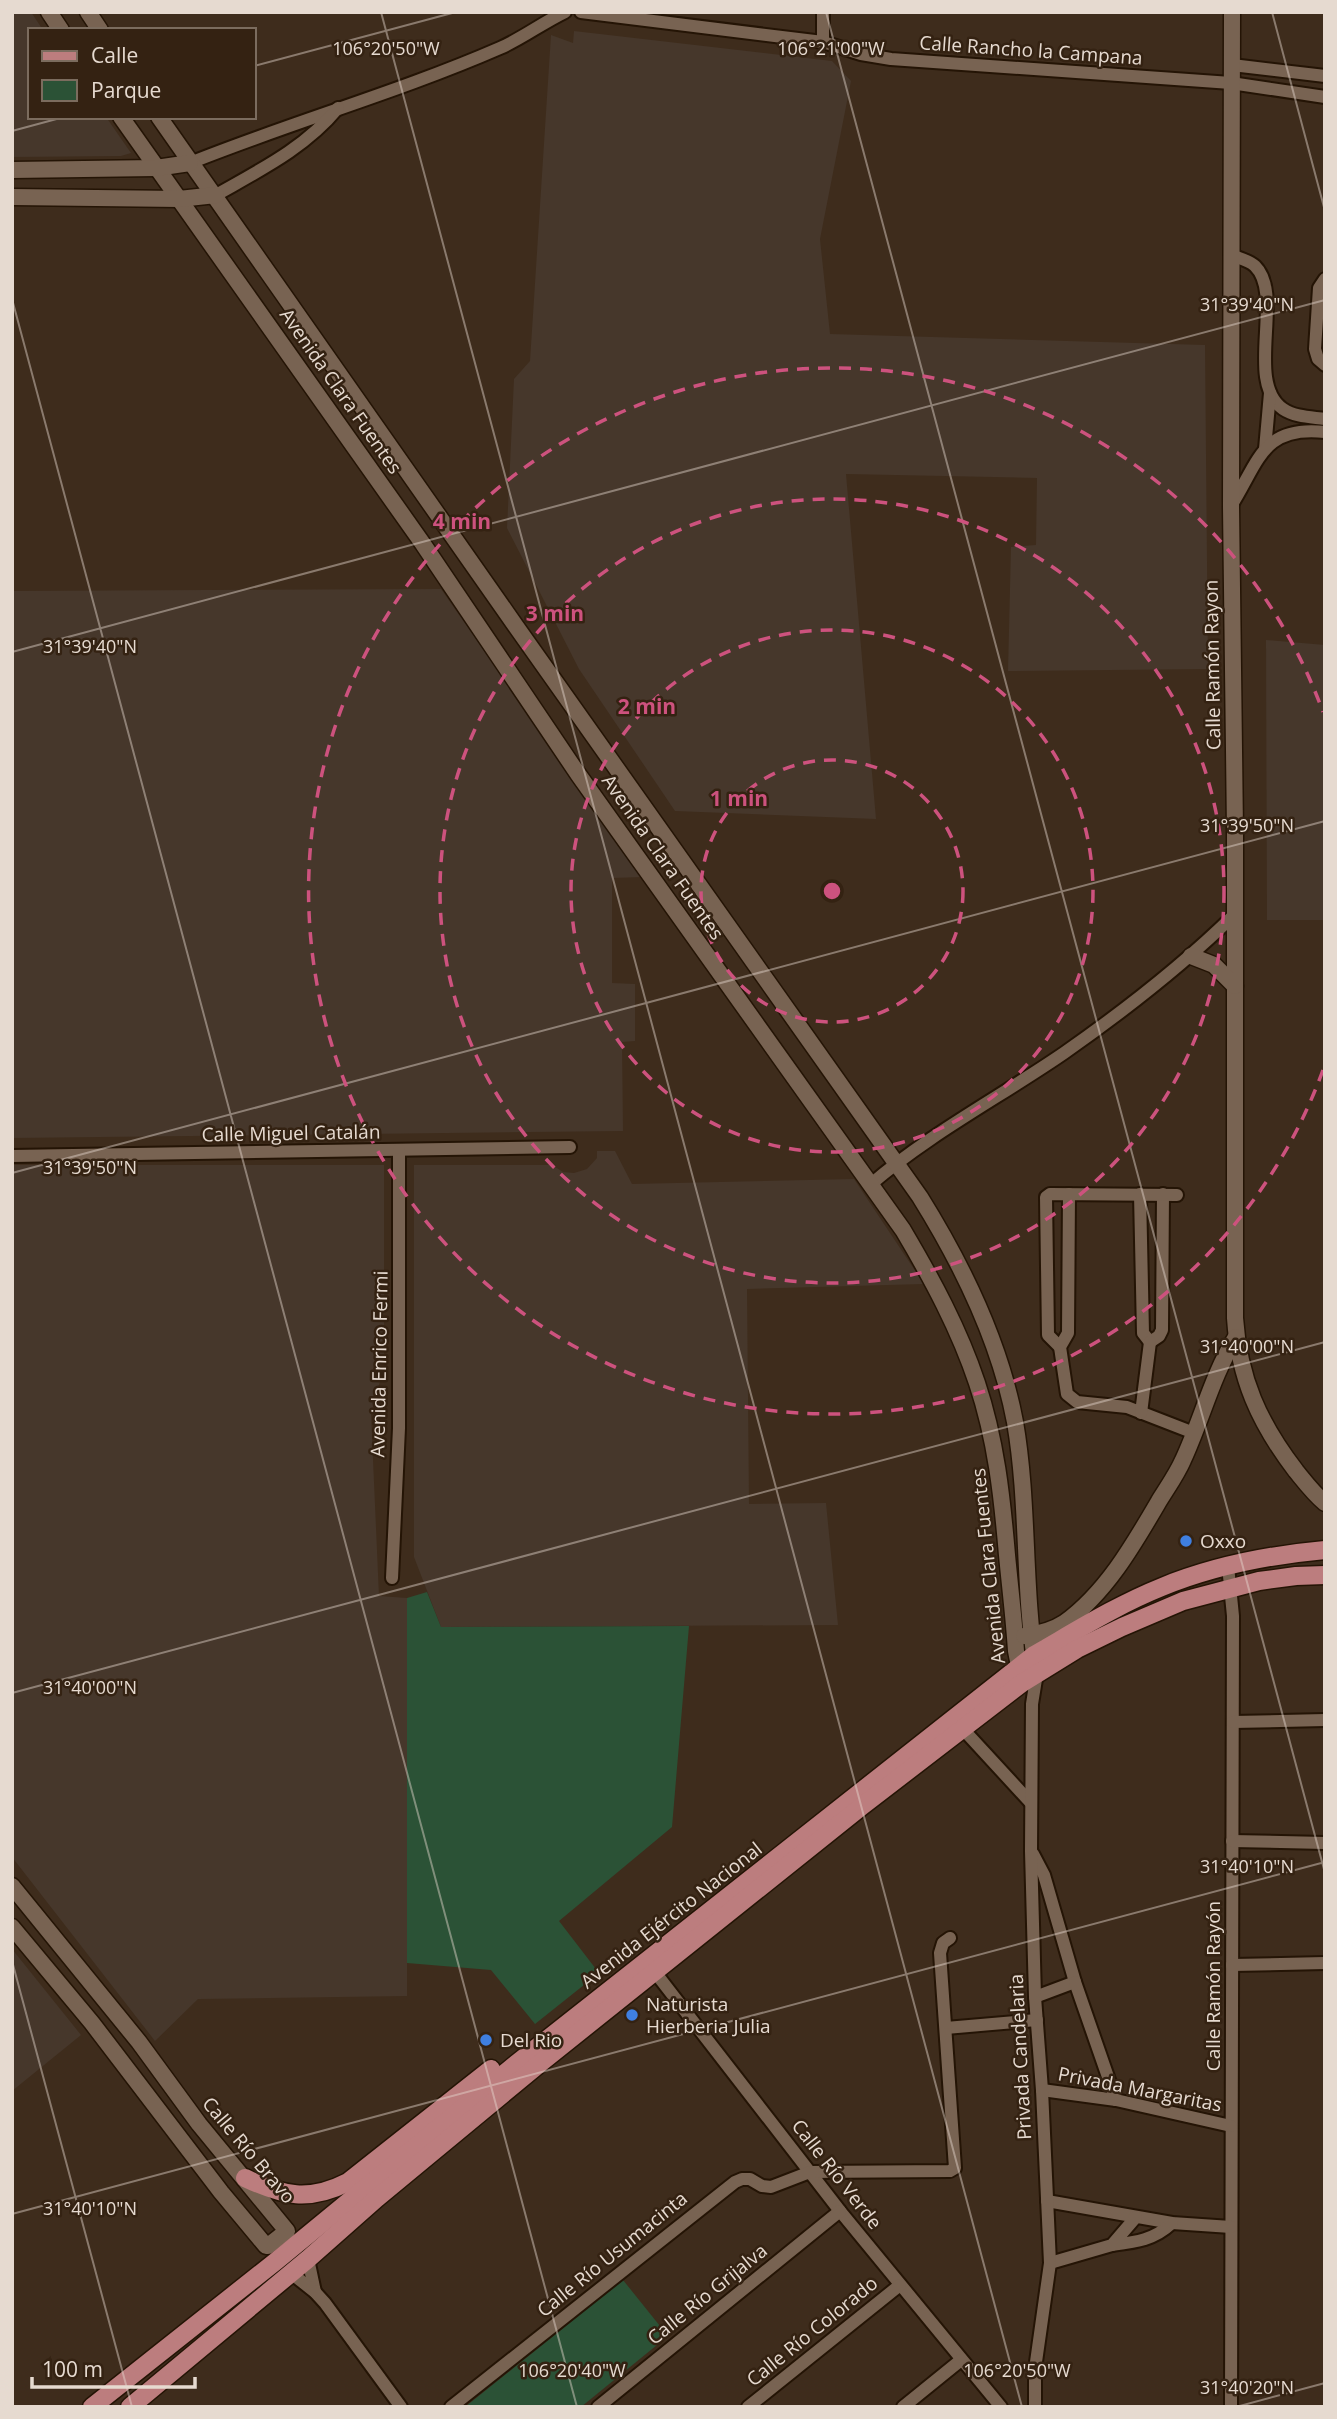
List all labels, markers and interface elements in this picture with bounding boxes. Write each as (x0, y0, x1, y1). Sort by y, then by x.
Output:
legend (28, 28, 256, 119)
street label: Calle Rancho la Campana (919, 29, 1143, 71)
text: 106°20'50"W (332, 36, 440, 60)
text: 106°21'00"W (777, 36, 885, 60)
text: Calle (91, 41, 138, 69)
text: Parque (91, 76, 161, 104)
text: 31°39'40"N (1200, 292, 1294, 316)
street label: Avenida Clara Fuentes (274, 303, 408, 479)
text: 4 min (433, 507, 491, 535)
street label: Calle Ramón Rayon (1198, 580, 1226, 750)
text: 3 min (526, 599, 584, 627)
text: 31°39'40"N (43, 634, 137, 658)
text: 2 min (618, 692, 676, 720)
street label: Avenida Clara Fuentes (596, 769, 730, 945)
text: 1 min (710, 784, 768, 812)
text: 31°39'50"N (1200, 813, 1294, 837)
centre of rings (820, 879, 844, 903)
street label: Calle Miguel Catalán (201, 1118, 381, 1148)
text: 31°39'50"N (43, 1155, 137, 1179)
street label: Avenida Enrico Fermi (364, 1270, 394, 1458)
text: 31°40'00"N (1200, 1334, 1294, 1358)
street label: Avenida Clara Fuentes (965, 1467, 1011, 1665)
place label: Oxxo (1200, 1528, 1246, 1554)
marker: Oxxo (1178, 1533, 1194, 1549)
text: 31°40'00"N (43, 1675, 137, 1699)
street label: Avenida Ejército Nacional (575, 1836, 767, 1994)
text: 31°40'10"N (1200, 1854, 1294, 1878)
street label: Calle Ramón Rayón (1200, 1901, 1226, 2071)
street label: Privada Candelaria (1003, 1973, 1037, 2141)
place label: Naturista Hierberia Julia (646, 1991, 771, 2039)
marker: Naturista Hierberia Julia (624, 2007, 640, 2023)
place label: Del Rio (500, 2027, 562, 2053)
marker: Del Rio (478, 2032, 494, 2048)
street label: Privada Margaritas (1056, 2060, 1224, 2118)
street label: Calle Río Bravo (197, 2091, 301, 2209)
street label: Calle Río Verde (786, 2114, 888, 2234)
street label: Calle Río Usumacinta (531, 2185, 693, 2323)
text: 31°40'10"N (43, 2196, 137, 2220)
street label: Calle Río Grijalva (642, 2238, 772, 2350)
street label: Calle Río Colorado (741, 2270, 883, 2392)
scale bar (32, 2346, 194, 2390)
text: 100 m (42, 2355, 103, 2383)
text: 106°20'40"W (518, 2358, 626, 2382)
text: 106°20'50"W (963, 2358, 1071, 2382)
text: 31°40'20"N (1200, 2375, 1294, 2399)

